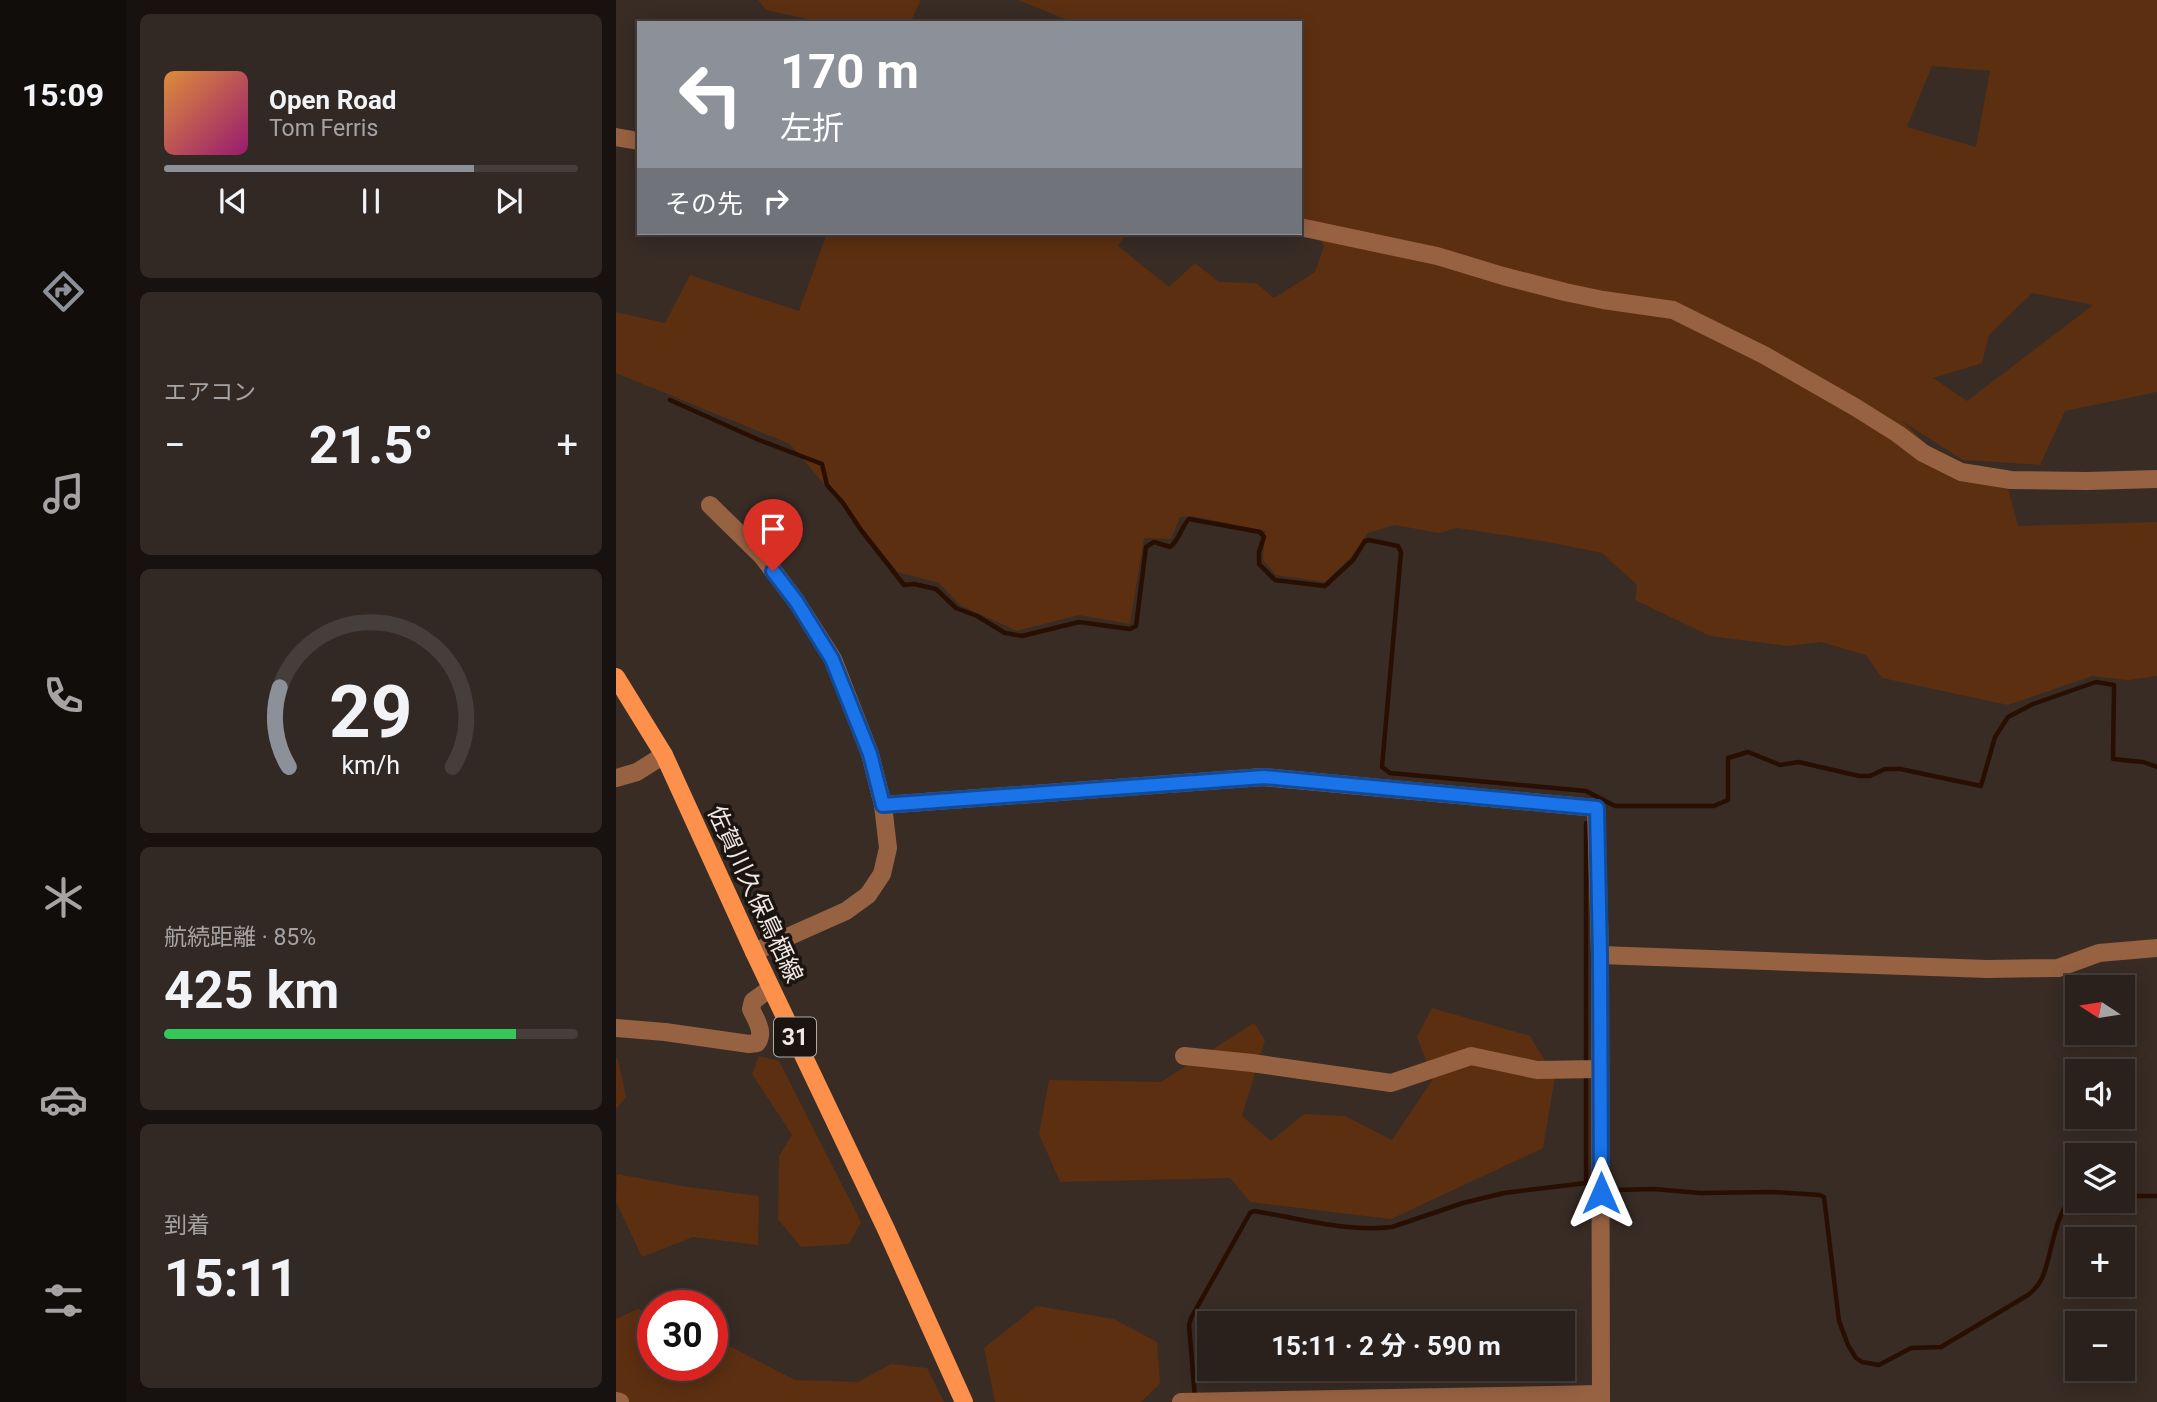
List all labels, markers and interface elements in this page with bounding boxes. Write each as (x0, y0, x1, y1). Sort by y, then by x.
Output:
text: 170 m (780, 43, 919, 100)
icon: left (665, 49, 756, 140)
text: 15:09 (22, 76, 104, 114)
text: Open Road (269, 85, 397, 115)
text: 左折 (780, 109, 844, 147)
text: Tom Ferris (269, 115, 378, 142)
icon: previous (214, 182, 252, 220)
icon: pause (352, 182, 390, 220)
icon: next (490, 182, 528, 220)
icon: right (757, 182, 795, 220)
text: その先 (665, 189, 743, 219)
icon: directions (39, 267, 88, 316)
text: エアコン (164, 379, 256, 406)
text: 21.5° (309, 415, 434, 476)
text: − (164, 423, 186, 467)
text: + (556, 423, 578, 467)
icon: music (39, 469, 88, 518)
pin (743, 499, 803, 571)
icon: arrive (754, 510, 792, 548)
text: 29 (329, 669, 413, 755)
icon: phone (39, 671, 88, 720)
text: km/h (342, 751, 400, 780)
street label: 佐賀川久保鳥栖線 (702, 801, 808, 987)
icon: climate (39, 873, 88, 922)
text: 航続距離 · 85% (164, 924, 316, 951)
text: 425 km (164, 960, 339, 1021)
north arrow (2065, 975, 2135, 1045)
map controls (2065, 975, 2135, 1381)
road number: 31 (774, 1018, 816, 1056)
button: sound (2065, 1059, 2135, 1129)
icon: car (39, 1075, 88, 1124)
button: layers (2065, 1143, 2135, 1213)
position arrow (1564, 1156, 1638, 1230)
text: 到着 (164, 1212, 210, 1239)
button: + (2065, 1227, 2135, 1297)
text: 15:11 (164, 1248, 298, 1309)
icon: filters (39, 1276, 88, 1325)
speed limit sign: 30 (637, 1290, 728, 1381)
button: − (2065, 1311, 2135, 1381)
text: 15:11 · 2 分 · 590 m (1271, 1331, 1501, 1361)

